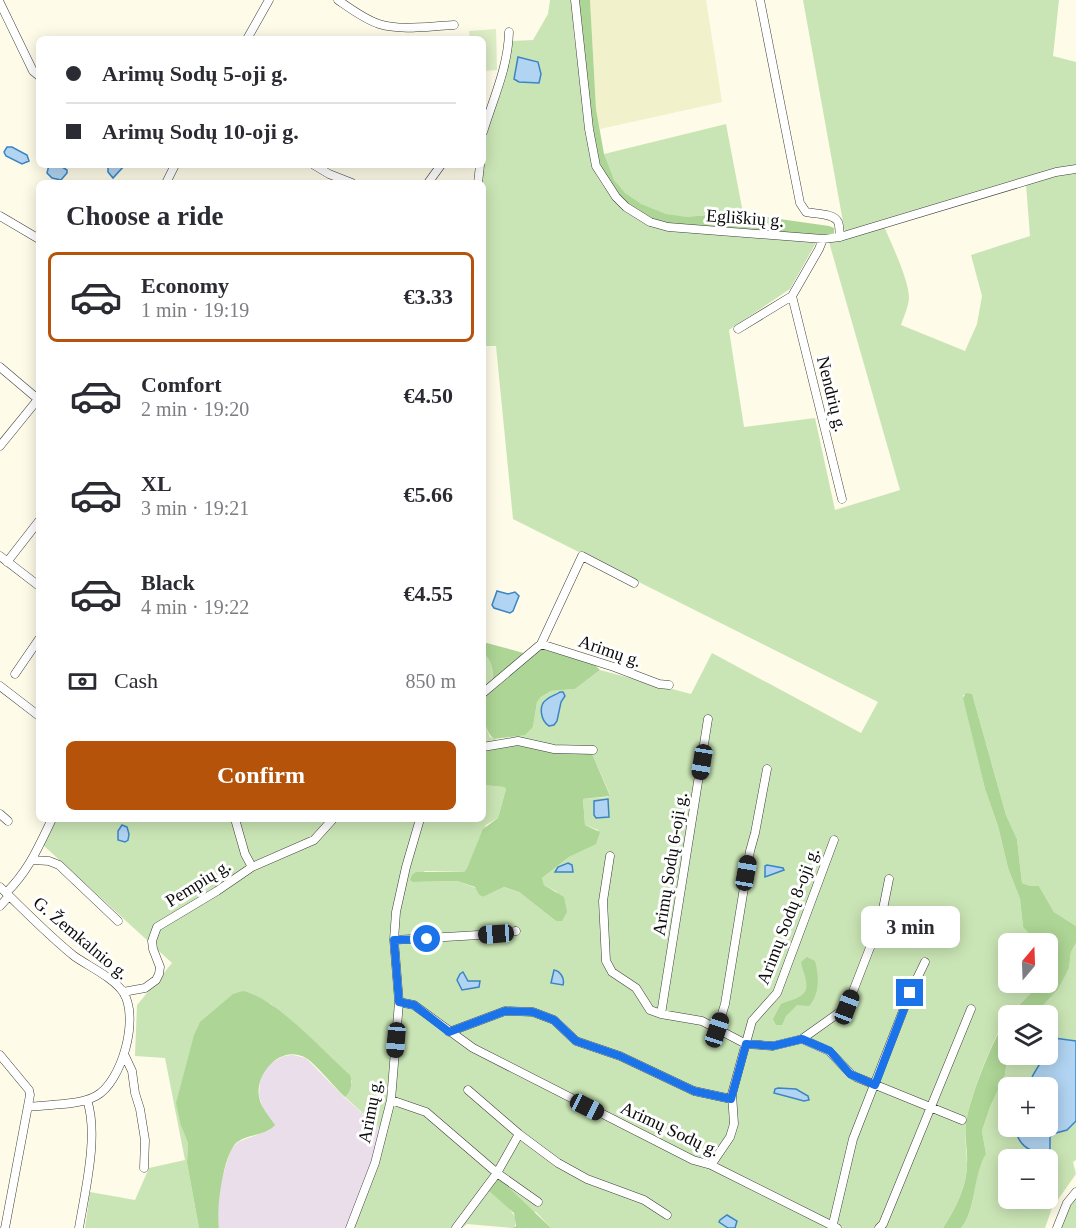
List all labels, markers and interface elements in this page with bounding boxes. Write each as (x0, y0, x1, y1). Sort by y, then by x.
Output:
text: Arimų Sodų 5-oji g. (102, 61, 288, 86)
text: Arimų Sodų 10-oji g. (102, 119, 299, 144)
text: Choose a ride (66, 201, 224, 231)
street label: Egliškių g. (705, 205, 785, 231)
icon: car (69, 270, 123, 324)
text: Economy (141, 273, 229, 298)
text: €3.33 (404, 284, 453, 309)
text: 1 min · 19:19 (141, 299, 249, 321)
street label: Nendrių g. (813, 354, 851, 434)
icon: car (69, 369, 123, 423)
text: Comfort (141, 372, 222, 397)
text: €4.50 (404, 383, 453, 408)
text: 2 min · 19:20 (141, 398, 249, 420)
icon: car (69, 468, 123, 522)
text: XL (141, 471, 172, 496)
text: €5.66 (404, 482, 453, 507)
text: 3 min · 19:21 (141, 497, 249, 519)
icon: car (69, 567, 123, 621)
text: Black (141, 570, 195, 595)
text: €4.55 (404, 581, 453, 606)
text: 4 min · 19:22 (141, 596, 249, 618)
street label: Arimų g. (576, 631, 644, 671)
icon: cash (66, 665, 99, 698)
text: Cash (114, 668, 158, 693)
text: 850 m (405, 670, 456, 692)
button: Confirm (66, 741, 456, 810)
car (690, 743, 714, 781)
street label: Arimų Sodų 6-oji g. (649, 791, 691, 937)
street label: Arimų Sodų 8-oji g. (753, 845, 823, 987)
car (734, 854, 758, 892)
street label: Pempių g. (162, 855, 234, 911)
street label: G. Žemkalnio g. (29, 892, 133, 984)
callout: 3 min (860, 906, 960, 948)
text: 3 min (886, 916, 935, 938)
car (477, 924, 515, 944)
route start (413, 925, 440, 952)
north arrow (998, 933, 1058, 993)
map controls (998, 933, 1058, 1209)
route end (896, 979, 923, 1006)
car (832, 987, 862, 1027)
button: layers (998, 1005, 1058, 1065)
car (703, 1010, 731, 1050)
car (385, 1021, 407, 1059)
street label: Arimų g. (354, 1077, 386, 1145)
button: + (998, 1077, 1058, 1137)
car (567, 1091, 607, 1123)
street label: Arimų Sodų g. (618, 1097, 722, 1161)
button: − (998, 1149, 1058, 1209)

